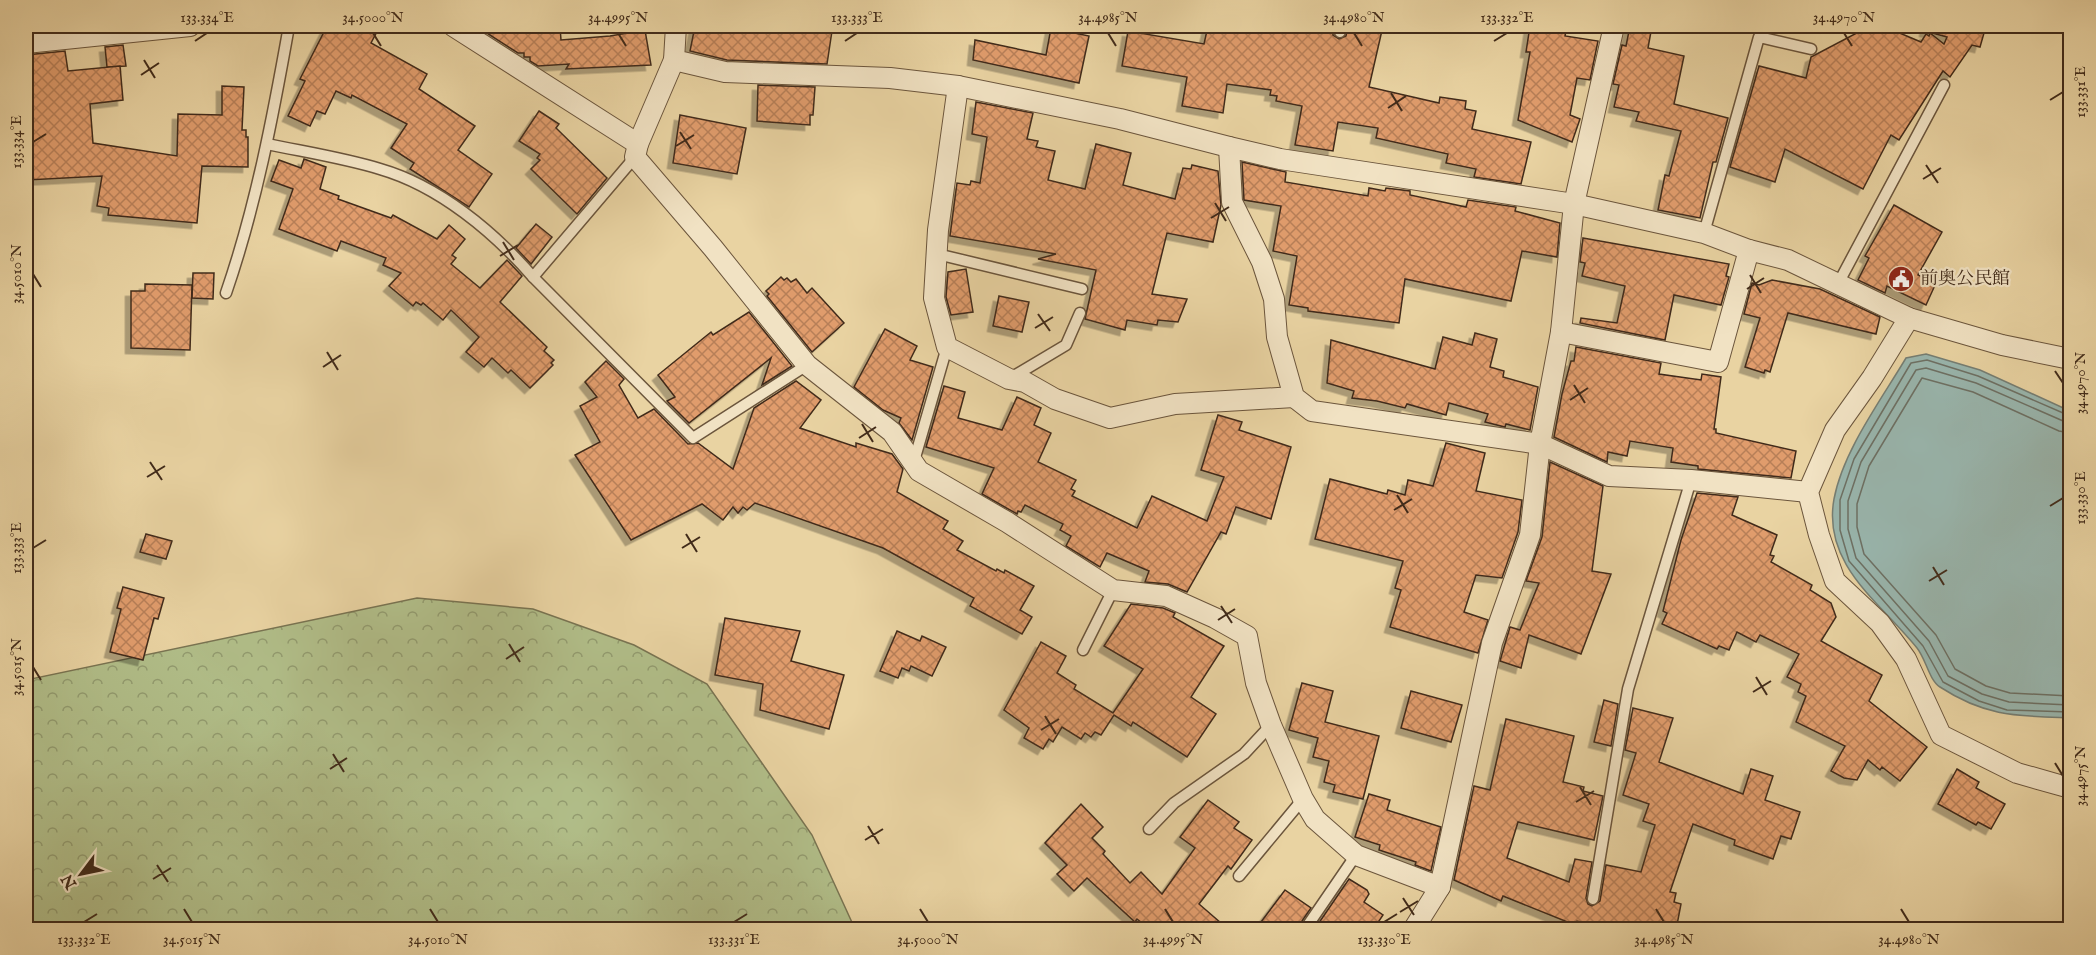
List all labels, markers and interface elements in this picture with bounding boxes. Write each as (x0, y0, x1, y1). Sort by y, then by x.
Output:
text: 133.334°E (180, 8, 234, 27)
text: 34.5000°N (342, 8, 404, 27)
text: 34.4995°N (588, 8, 648, 27)
text: 133.333°E (831, 8, 883, 27)
text: 34.4985°N (1078, 8, 1138, 27)
text: 34.4980°N (1323, 8, 1385, 27)
text: 133.332°E (1480, 8, 1534, 27)
text: 34.4970°N (1813, 8, 1875, 27)
text: 133.331°E (2071, 66, 2090, 118)
text: 133.334°E (7, 115, 26, 169)
text: 34.5010°N (7, 244, 26, 304)
public building icon: 前奥公民館 (1886, 264, 1916, 294)
place label: 前奥公民館 (1920, 268, 2010, 291)
text: 34.4970°N (2071, 352, 2090, 414)
text: 133.330°E (2071, 471, 2090, 525)
text: 133.333°E (7, 522, 26, 574)
text: 34.5015°N (7, 638, 26, 696)
text: 34.4975°N (2071, 746, 2090, 806)
north arrow (51, 844, 111, 904)
text: N (58, 870, 83, 893)
text: 133.332°E (57, 930, 111, 949)
text: 34.5015°N (163, 930, 221, 949)
text: 34.5010°N (408, 930, 468, 949)
text: 133.331°E (708, 930, 760, 949)
text: 34.5000°N (897, 930, 959, 949)
text: 34.4995°N (1143, 930, 1203, 949)
text: 133.330°E (1357, 930, 1411, 949)
text: 34.4985°N (1634, 930, 1694, 949)
text: 34.4980°N (1878, 930, 1940, 949)

